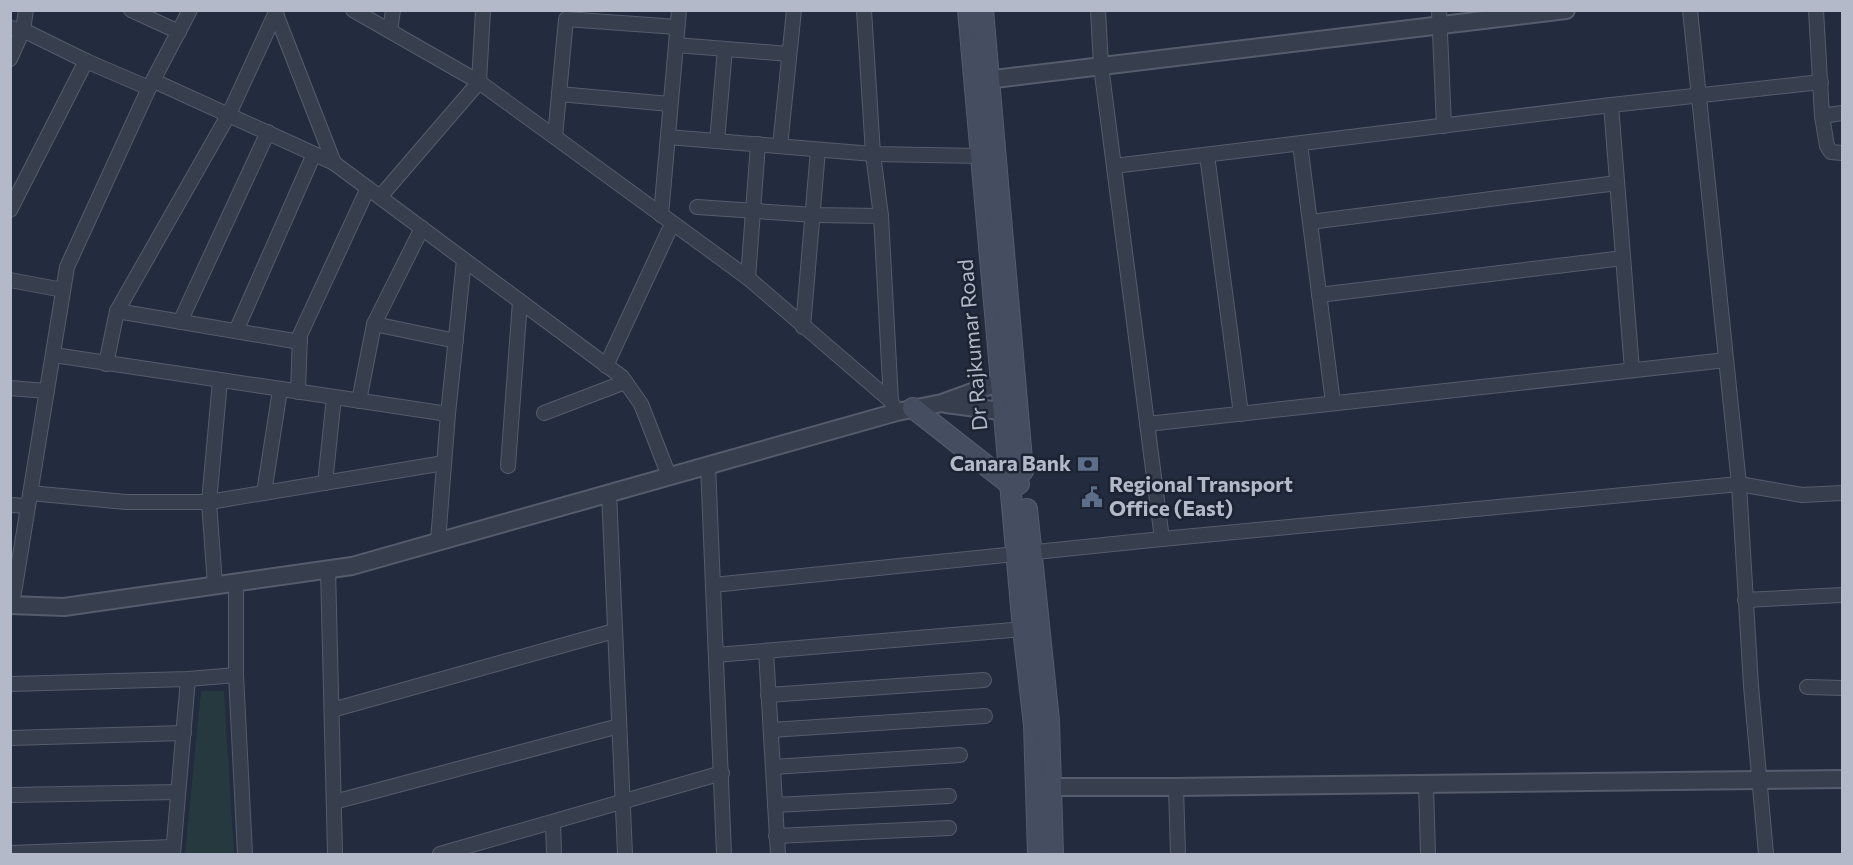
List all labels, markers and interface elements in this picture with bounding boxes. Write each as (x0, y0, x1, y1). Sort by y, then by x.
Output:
street label: Dr Rajkumar Road (952, 258, 991, 432)
place label: Canara Bank (950, 450, 1071, 475)
bank icon: Canara Bank (1076, 452, 1100, 476)
place label: Regional Transport Office (East) (1109, 471, 1293, 520)
public building icon: Regional Transport Office (East) (1080, 485, 1104, 509)

